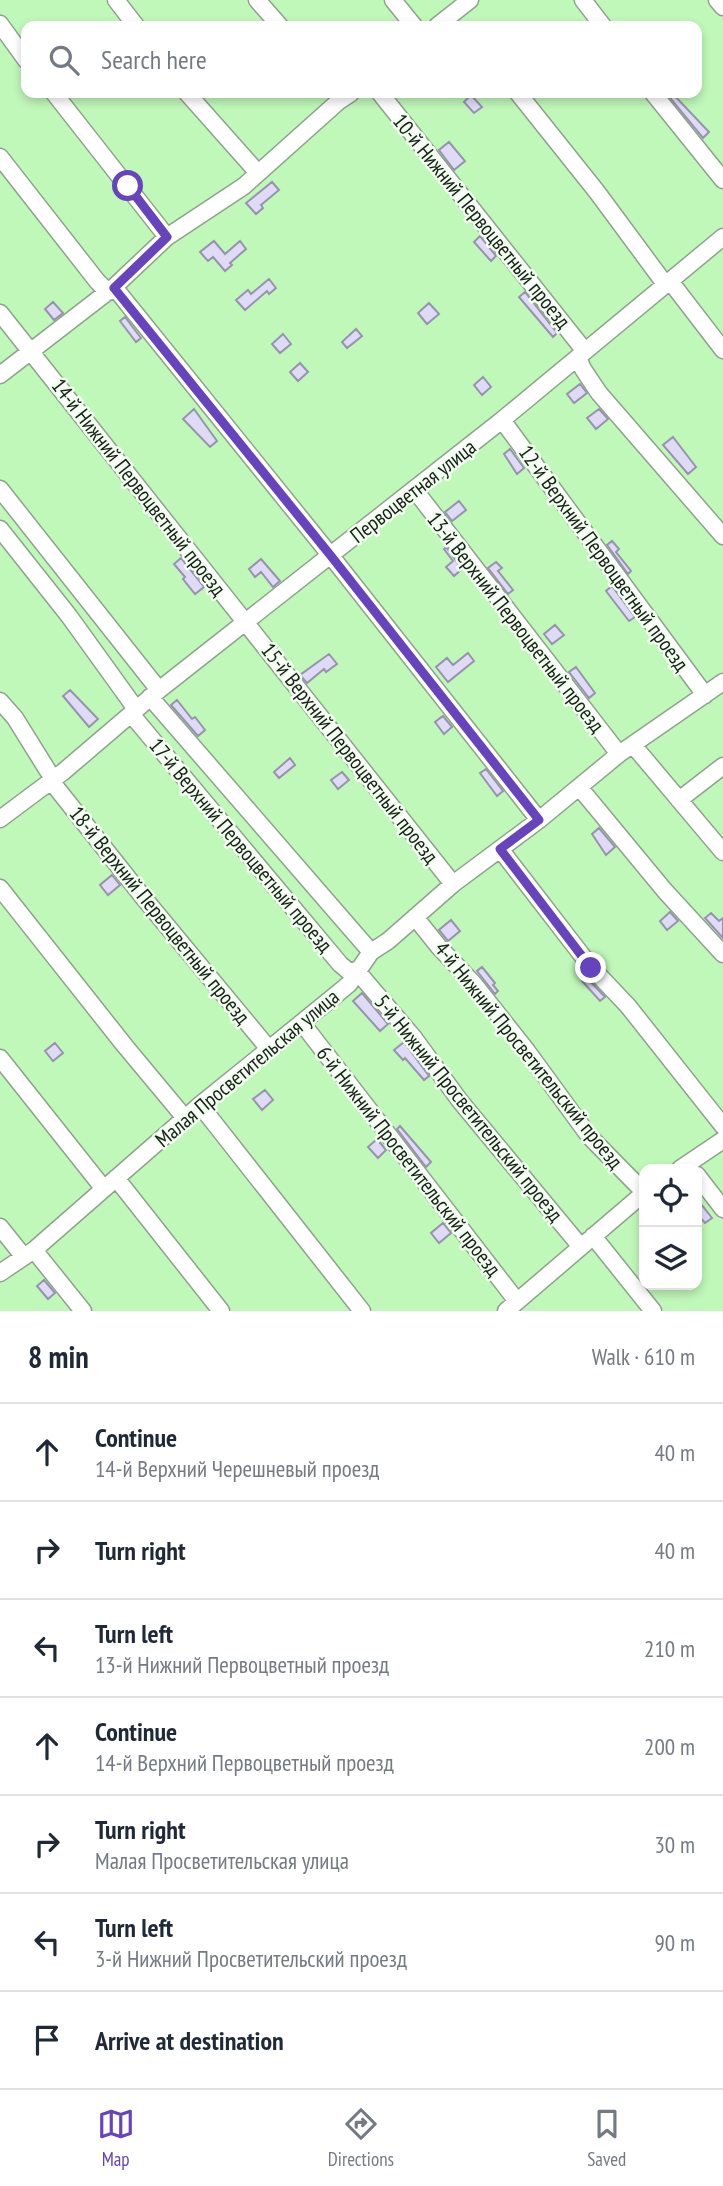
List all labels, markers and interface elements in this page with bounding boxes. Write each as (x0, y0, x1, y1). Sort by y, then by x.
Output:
search box (21, 21, 702, 98)
icon: search (45, 41, 83, 79)
text: Search here (101, 43, 207, 76)
street label: 10-й Нижний Первоцветный проезд (387, 108, 577, 334)
route start (112, 170, 143, 201)
street label: 14-й Нижний Первоцветный проезд (46, 373, 232, 601)
street label: Первоцветная улица (345, 433, 481, 549)
street label: 12-й Верхний Первоцветный проезд (513, 440, 695, 676)
street label: 13-й Верхний Первоцветный проезд (421, 506, 611, 738)
street label: 15-й Верхний Первоцветный проезд (255, 637, 445, 869)
street label: 17-й Верхний Первоцветный проезд (143, 732, 339, 958)
street label: 18-й Верхний Первоцветный проезд (64, 800, 256, 1030)
street label: 4-й Нижний Просветительский проезд (429, 936, 629, 1174)
route end (575, 952, 606, 983)
street label: Малая Просветительская улица (150, 983, 344, 1153)
street label: 5-й Нижний Просветительский проезд (369, 989, 569, 1227)
street label: 6-й Нижний Просветительский проезд (311, 1040, 507, 1282)
map controls (639, 1164, 702, 1290)
button: locate (639, 1164, 702, 1227)
button: layers (639, 1227, 702, 1290)
text: 8 min (28, 1337, 89, 1376)
text: Walk · 610 m (592, 1342, 695, 1371)
text: Continue (95, 1421, 177, 1454)
icon: ahead (28, 1433, 66, 1471)
text: 40 m (654, 1438, 695, 1467)
text: 14-й Верхний Черешневый проезд (95, 1454, 379, 1483)
icon: right (28, 1531, 66, 1569)
text: Turn right (95, 1534, 186, 1567)
text: 40 m (654, 1536, 695, 1565)
text: Turn left (95, 1617, 173, 1650)
icon: left (28, 1629, 66, 1667)
text: 210 m (644, 1634, 695, 1663)
text: 13-й Нижний Первоцветный проезд (95, 1650, 389, 1679)
text: Continue (95, 1715, 177, 1748)
icon: ahead (28, 1727, 66, 1765)
text: 200 m (644, 1732, 695, 1761)
text: 14-й Верхний Первоцветный проезд (95, 1748, 394, 1777)
text: Turn right (95, 1813, 186, 1846)
icon: right (28, 1825, 66, 1863)
text: 30 m (654, 1830, 695, 1859)
text: Малая Просветительская улица (95, 1846, 349, 1875)
text: Turn left (95, 1911, 173, 1944)
icon: left (28, 1923, 66, 1961)
text: 90 m (654, 1928, 695, 1957)
text: 3-й Нижний Просветительский проезд (95, 1944, 407, 1973)
icon: arrive (28, 2021, 66, 2059)
text: Arrive at destination (95, 2024, 284, 2057)
tab: Map (97, 2105, 135, 2171)
tab: Directions (328, 2105, 394, 2171)
tab: Saved (587, 2105, 626, 2171)

